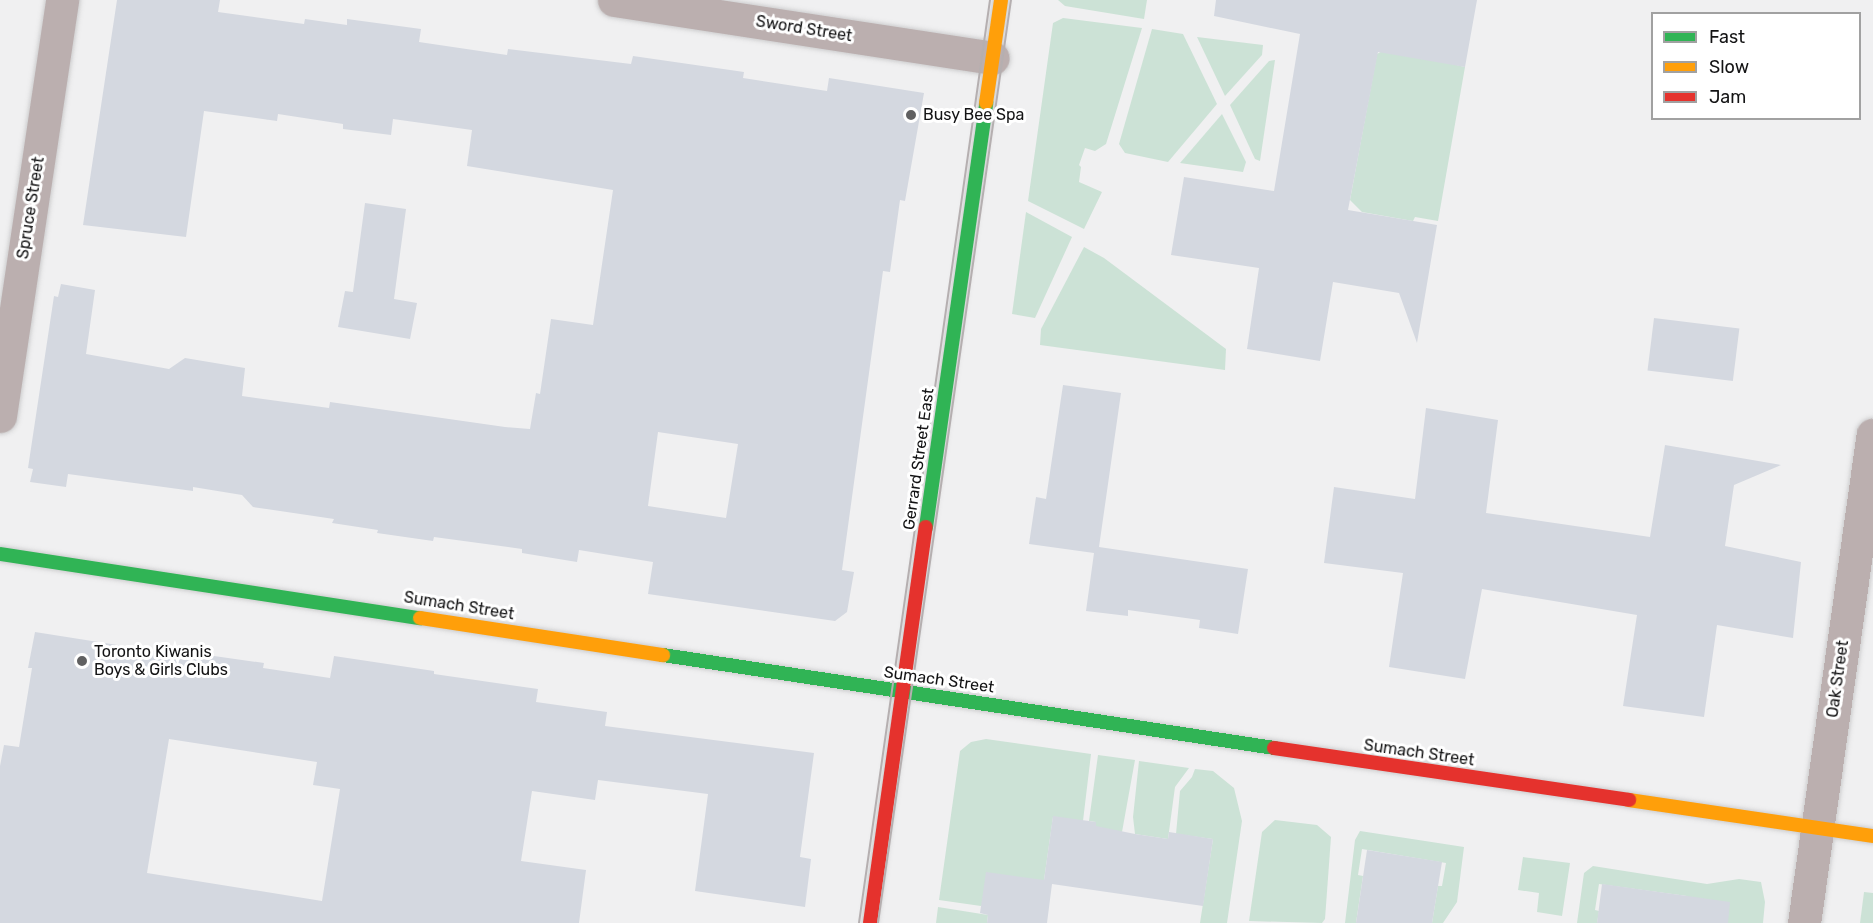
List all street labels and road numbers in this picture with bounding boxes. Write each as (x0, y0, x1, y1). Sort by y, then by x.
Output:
street label: Sword Street (754, 12, 854, 46)
street label: Spruce Street (13, 156, 49, 260)
street label: Gerrard Street East (900, 387, 938, 531)
street label: Sumach Street (402, 588, 516, 624)
street label: Oak Street (1823, 639, 1853, 719)
street label: Sumach Street (883, 663, 995, 697)
street label: Sumach Street (1363, 736, 1475, 770)

